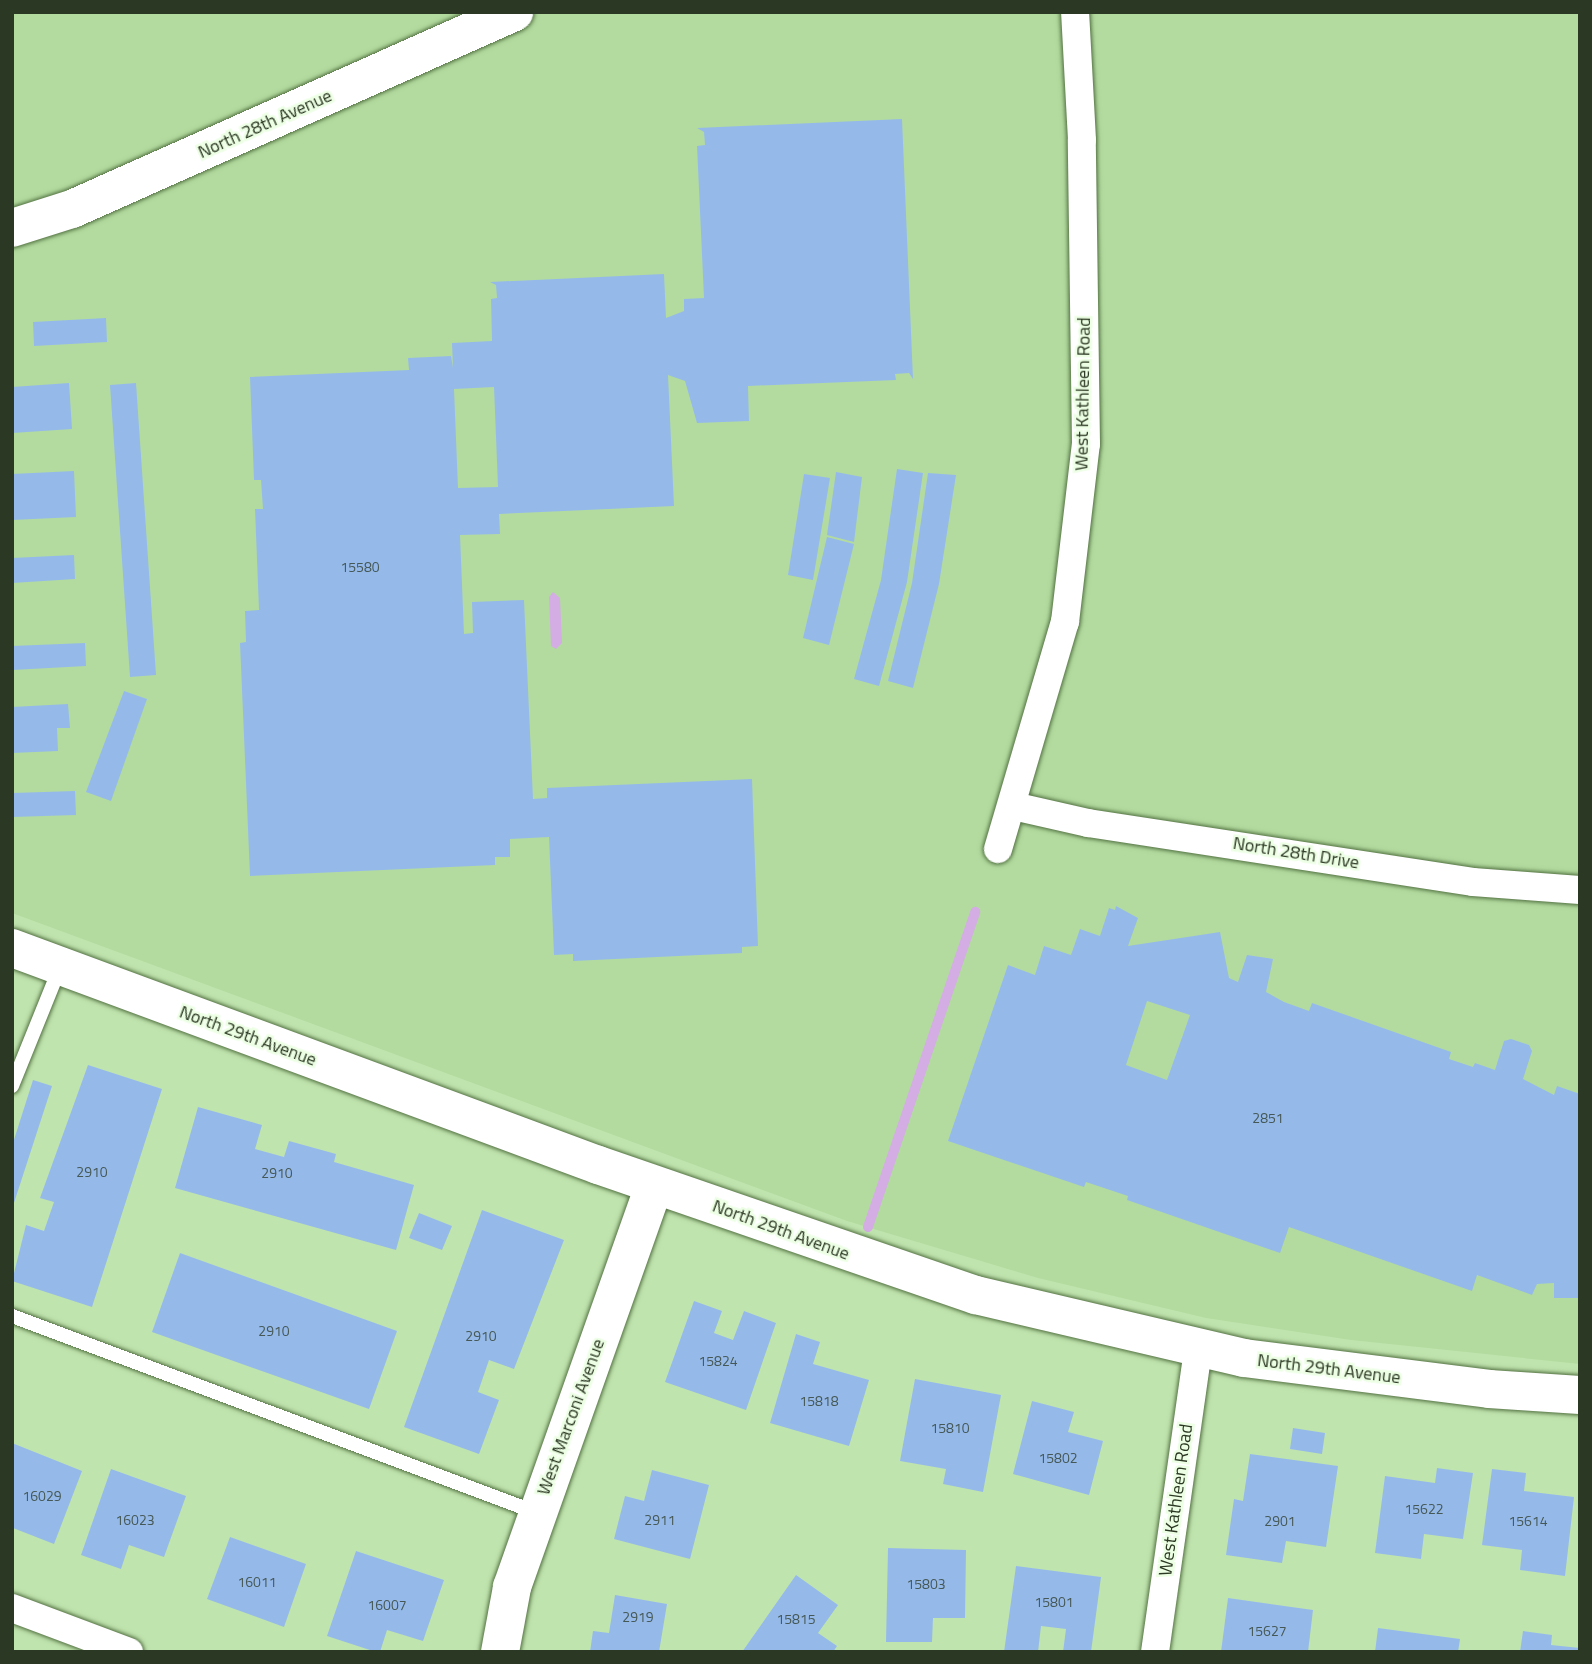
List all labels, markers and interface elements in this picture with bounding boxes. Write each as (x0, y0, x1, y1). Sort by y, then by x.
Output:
street label: North 28th Avenue (195, 85, 335, 163)
street label: West Kathleen Road (1071, 317, 1095, 471)
house number: 15580 (340, 559, 380, 575)
street label: North 28th Drive (1231, 832, 1361, 874)
street label: North 29th Avenue (177, 1001, 319, 1071)
house number: 2851 (1252, 1110, 1284, 1126)
house number: 2910 (76, 1164, 108, 1180)
house number: 2910 (261, 1165, 293, 1181)
street label: North 29th Avenue (710, 1195, 852, 1265)
house number: 2910 (258, 1323, 290, 1339)
house number: 2910 (465, 1328, 497, 1344)
street label: West Marconi Avenue (533, 1336, 609, 1498)
street label: North 29th Avenue (1256, 1349, 1402, 1389)
house number: 15824 (698, 1353, 738, 1369)
house number: 15818 (799, 1393, 839, 1409)
house number: 15810 (930, 1420, 970, 1436)
street label: West Kathleen Road (1155, 1422, 1197, 1578)
house number: 15802 (1038, 1450, 1078, 1466)
house number: 16029 (22, 1488, 62, 1504)
house number: 15622 (1404, 1501, 1444, 1517)
house number: 16023 (115, 1512, 155, 1528)
house number: 2911 (644, 1512, 676, 1528)
house number: 2901 (1264, 1513, 1296, 1529)
house number: 15614 (1508, 1513, 1548, 1529)
house number: 16011 (237, 1574, 277, 1590)
house number: 15803 (906, 1576, 946, 1592)
house number: 15801 (1034, 1594, 1074, 1610)
house number: 16007 (367, 1597, 407, 1613)
house number: 2919 (622, 1609, 654, 1625)
house number: 15815 (776, 1611, 816, 1627)
house number: 15627 (1247, 1623, 1287, 1639)

